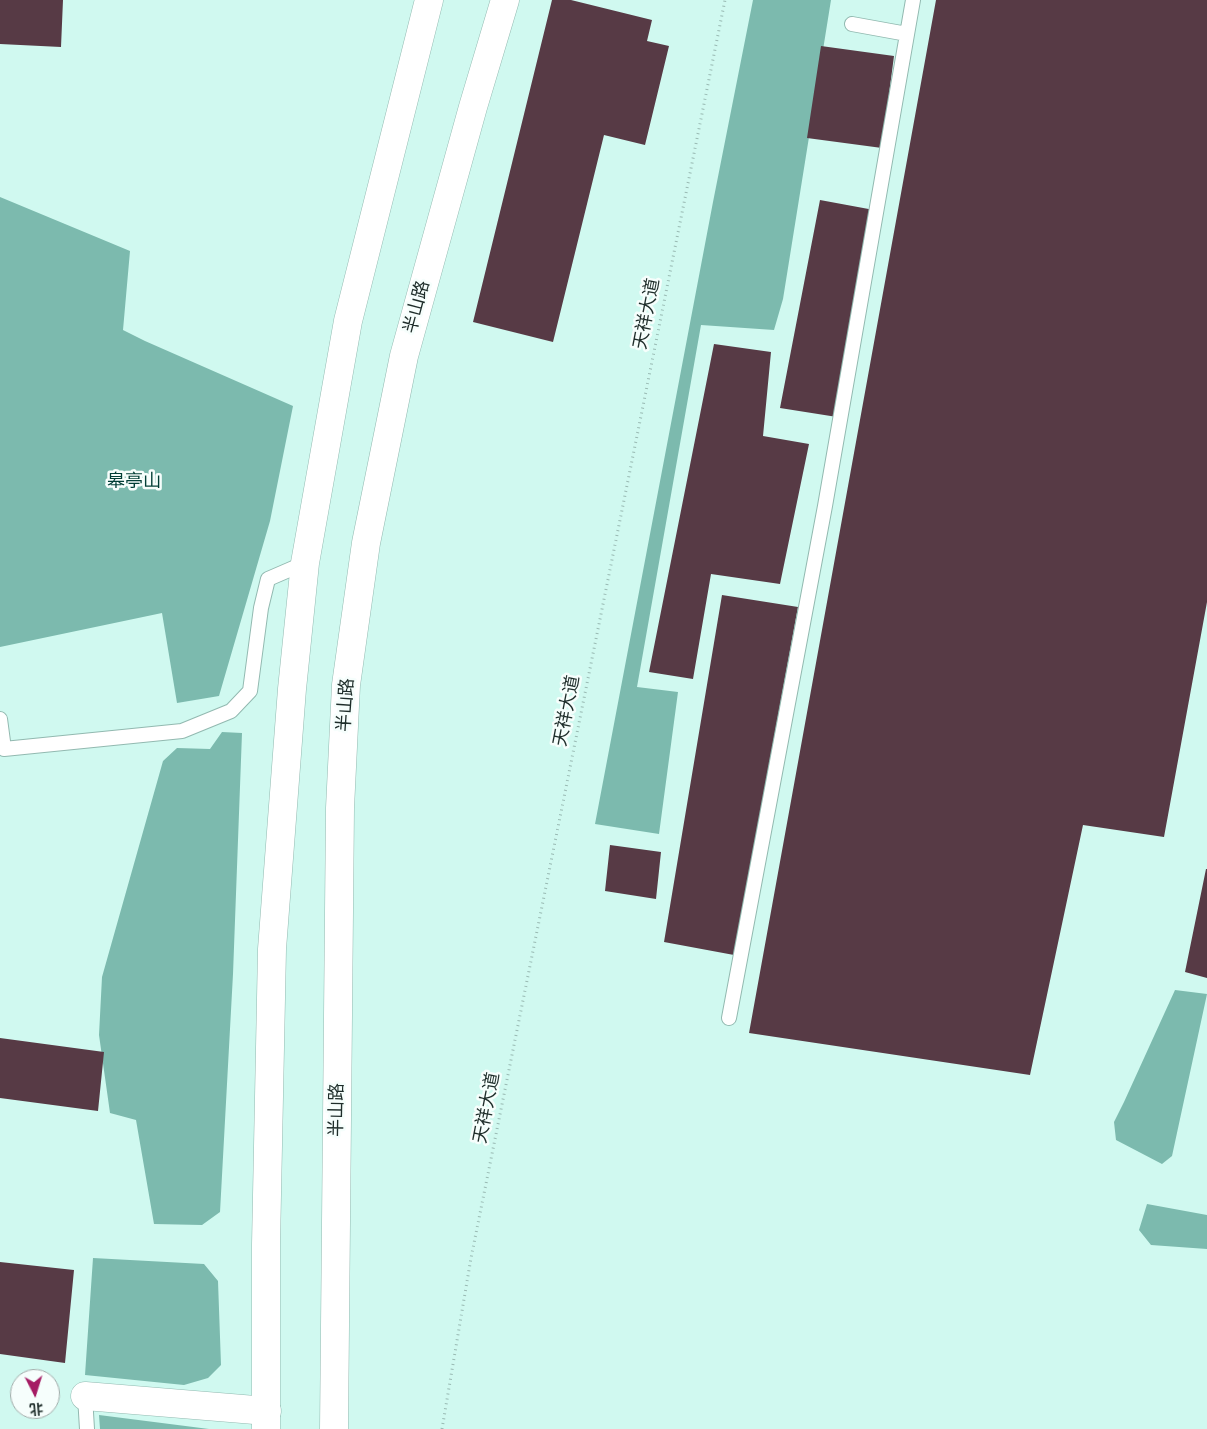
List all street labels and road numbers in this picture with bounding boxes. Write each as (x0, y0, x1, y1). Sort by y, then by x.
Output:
street label: 天祥大道 (630, 277, 664, 351)
street label: 半山路 (400, 278, 434, 336)
street label: 天祥大道 (550, 674, 584, 748)
street label: 半山路 (333, 677, 359, 733)
street label: 天祥大道 (470, 1071, 504, 1145)
street label: 半山路 (326, 1083, 348, 1137)

